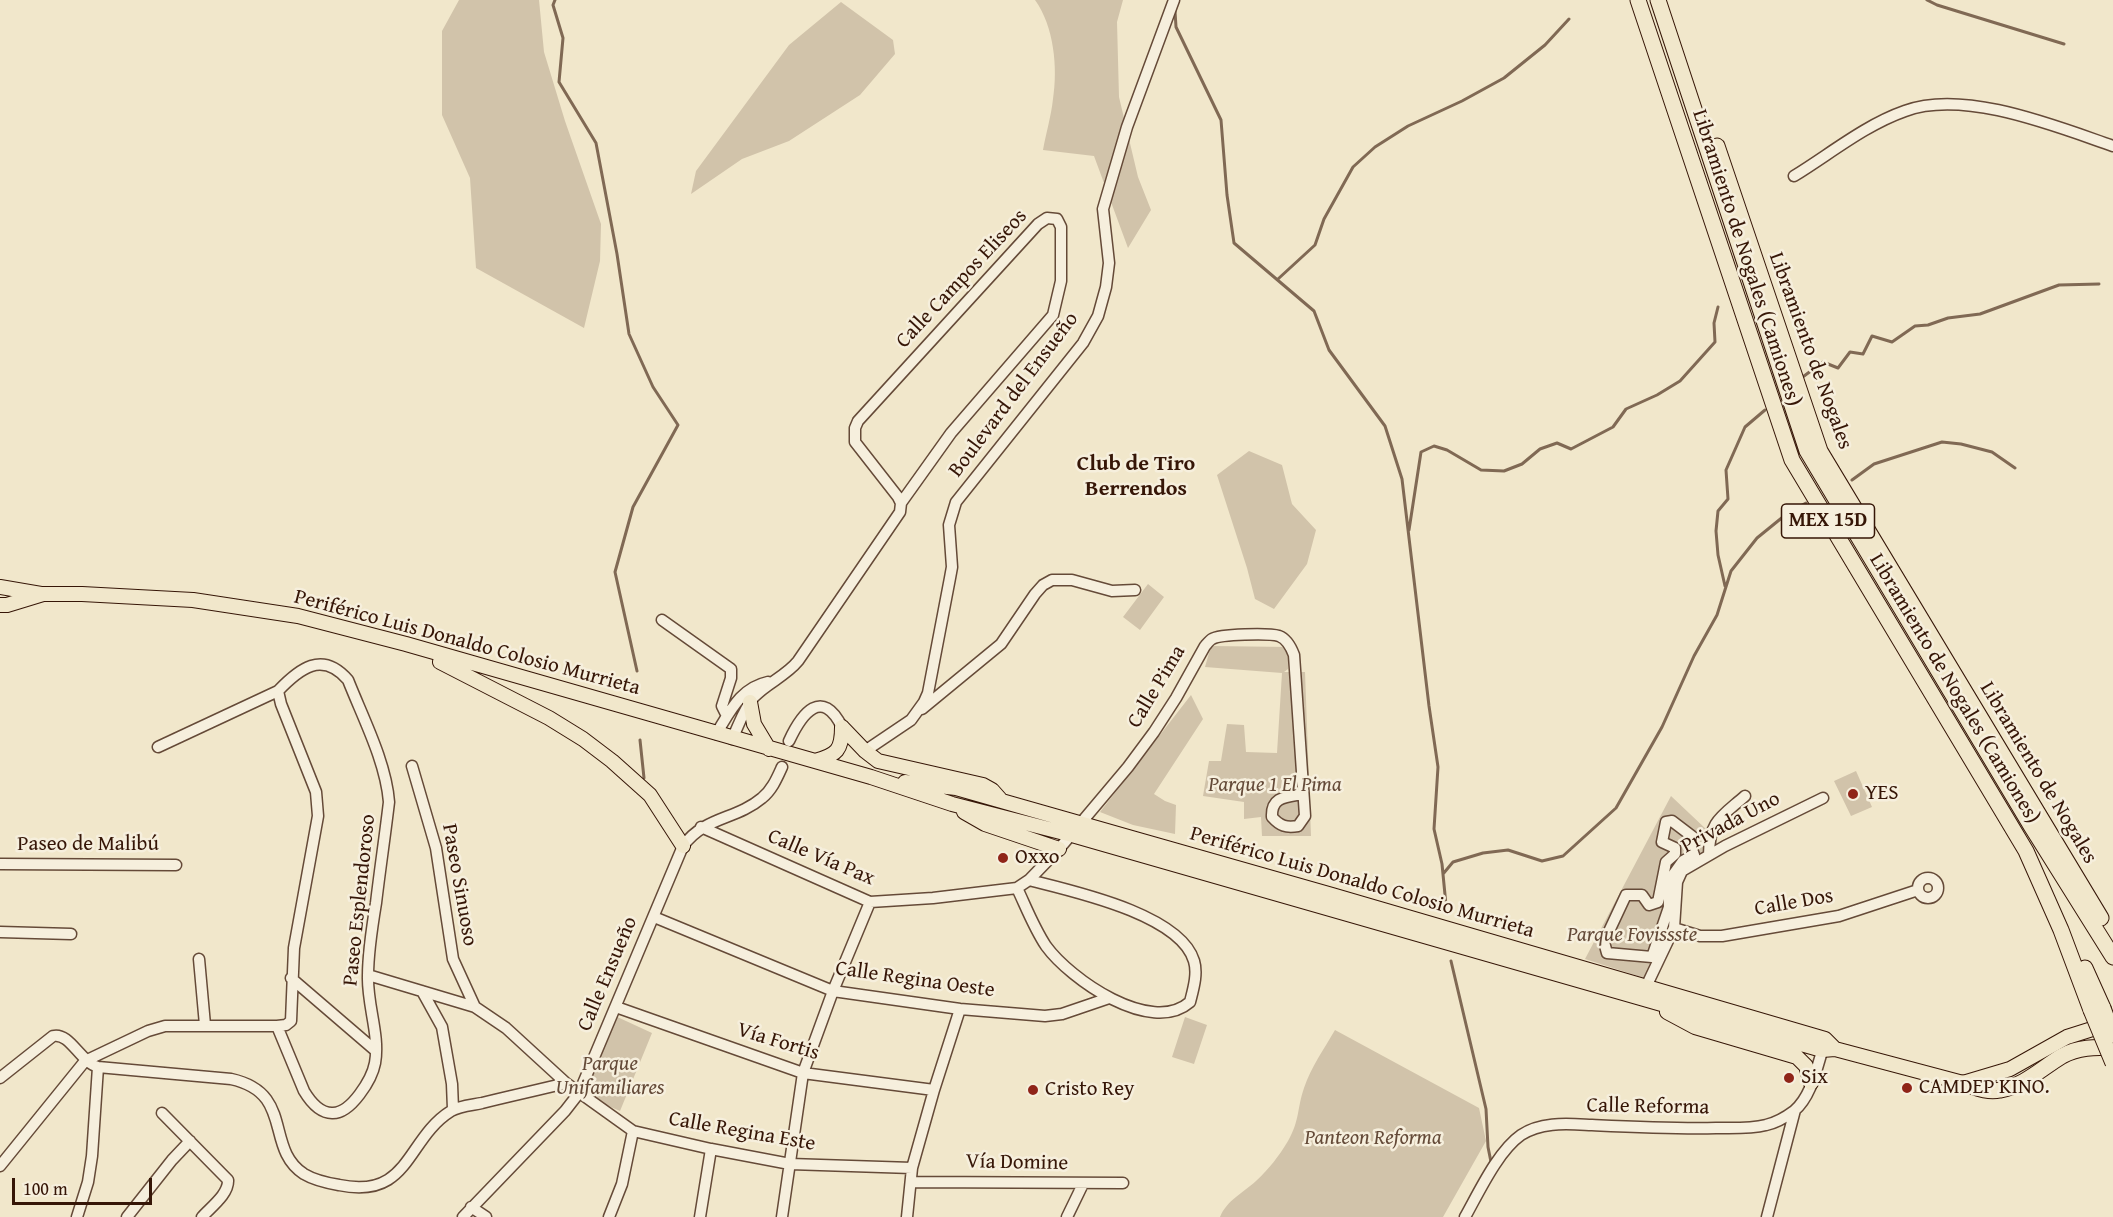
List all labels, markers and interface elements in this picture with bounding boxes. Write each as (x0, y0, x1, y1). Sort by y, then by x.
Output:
street label: Libramiento de Nogales (Camiones) (1686, 106, 1806, 410)
street label: Calle Campos Eliseos (891, 204, 1033, 354)
street label: Libramiento de Nogales (1763, 249, 1857, 453)
street label: Boulevard del Ensueño (944, 308, 1084, 482)
district label: Club de Tiro Berrendos (1077, 451, 1195, 502)
road number: MEX 15D (1782, 504, 1874, 538)
street label: Libramiento de Nogales (Camiones) (1863, 549, 2045, 829)
street label: Periférico Luis Donaldo Colosio Murrieta (291, 585, 643, 701)
street label: Calle Pima (1123, 641, 1191, 733)
street label: Libramiento de Nogales (1974, 678, 2102, 868)
park label: Parque 1 El Pima (1208, 773, 1342, 799)
place label: YES (1865, 781, 1898, 807)
street label: Privada Uno (1677, 787, 1785, 859)
marker: YES (1846, 787, 1860, 801)
street label: Paseo Esplendoroso (338, 813, 382, 987)
street label: Paseo Sinuoso (436, 822, 482, 948)
street label: Periférico Luis Donaldo Colosio Murrieta (1187, 822, 1537, 944)
street label: Calle Vía Pax (764, 824, 878, 892)
street label: Paseo de Malibú (17, 832, 159, 858)
place label: Oxxo (1015, 845, 1059, 871)
marker: Oxxo (996, 851, 1010, 865)
street label: Calle Dos (1753, 884, 1835, 922)
street label: Calle Ensueño (573, 913, 643, 1035)
park label: Parque Fovissste (1567, 923, 1697, 949)
street label: Calle Regina Oeste (834, 956, 996, 1004)
street label: Vía Fortis (734, 1018, 822, 1066)
park label: Parque Unifamiliares (556, 1052, 664, 1102)
place label: Six (1801, 1065, 1828, 1091)
marker: Six (1782, 1071, 1796, 1085)
place label: CAMDEP KINO. (1919, 1075, 2050, 1101)
place label: Cristo Rey (1045, 1077, 1134, 1103)
marker: CAMDEP KINO. (1900, 1081, 1914, 1095)
marker: Cristo Rey (1026, 1083, 1040, 1097)
street label: Calle Reforma (1586, 1093, 1710, 1121)
street label: Calle Regina Este (667, 1107, 817, 1157)
park label: Panteon Reforma (1304, 1126, 1442, 1152)
street label: Vía Domine (966, 1150, 1068, 1176)
scale bar (15, 1166, 154, 1204)
text: 100 m (23, 1175, 68, 1202)

